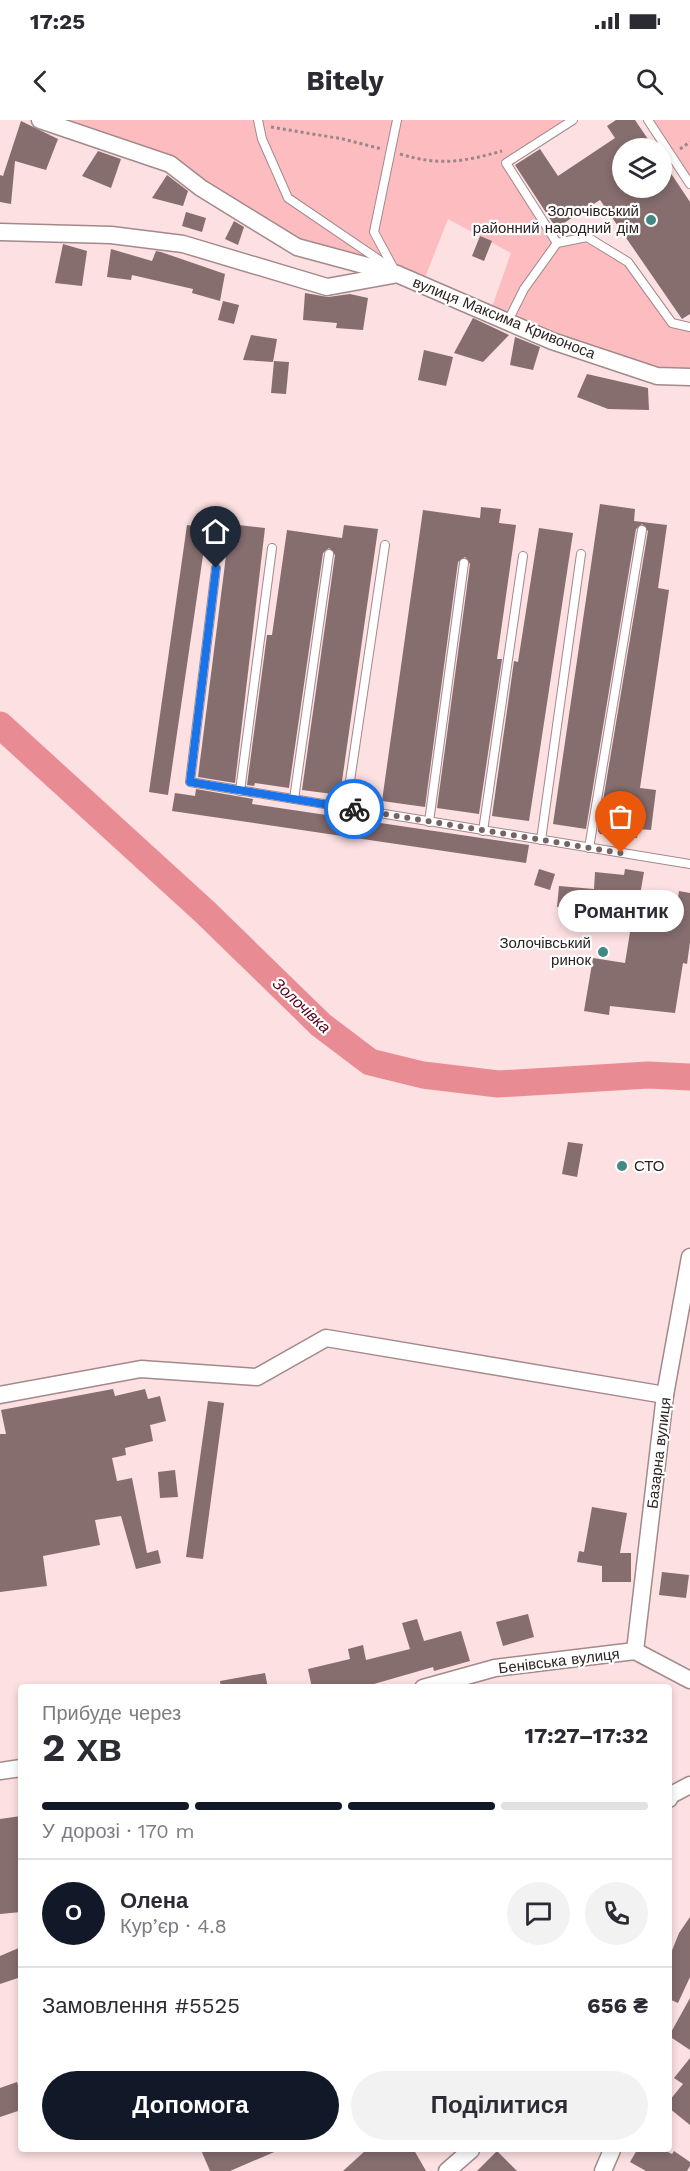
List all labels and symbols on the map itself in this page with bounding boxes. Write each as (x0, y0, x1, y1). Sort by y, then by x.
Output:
place label: Золочівський районний народний дім (473, 202, 639, 237)
marker: Золочівський районний народний дім (644, 213, 658, 227)
street label: вулиця Максима Кривоноса (410, 273, 598, 363)
pin (190, 506, 241, 568)
courier (324, 779, 384, 839)
pin (595, 791, 646, 853)
callout: Романтик (558, 889, 684, 931)
place label: Золочівський ринок (499, 934, 591, 969)
marker: Золочівський ринок (596, 945, 610, 959)
water label: Золочівка (269, 974, 335, 1037)
place label: СТО (634, 1157, 665, 1175)
marker: СТО (615, 1159, 629, 1173)
street label: Базарна вулиця (643, 1396, 675, 1510)
street label: Бенівська вулиця (497, 1645, 621, 1677)

